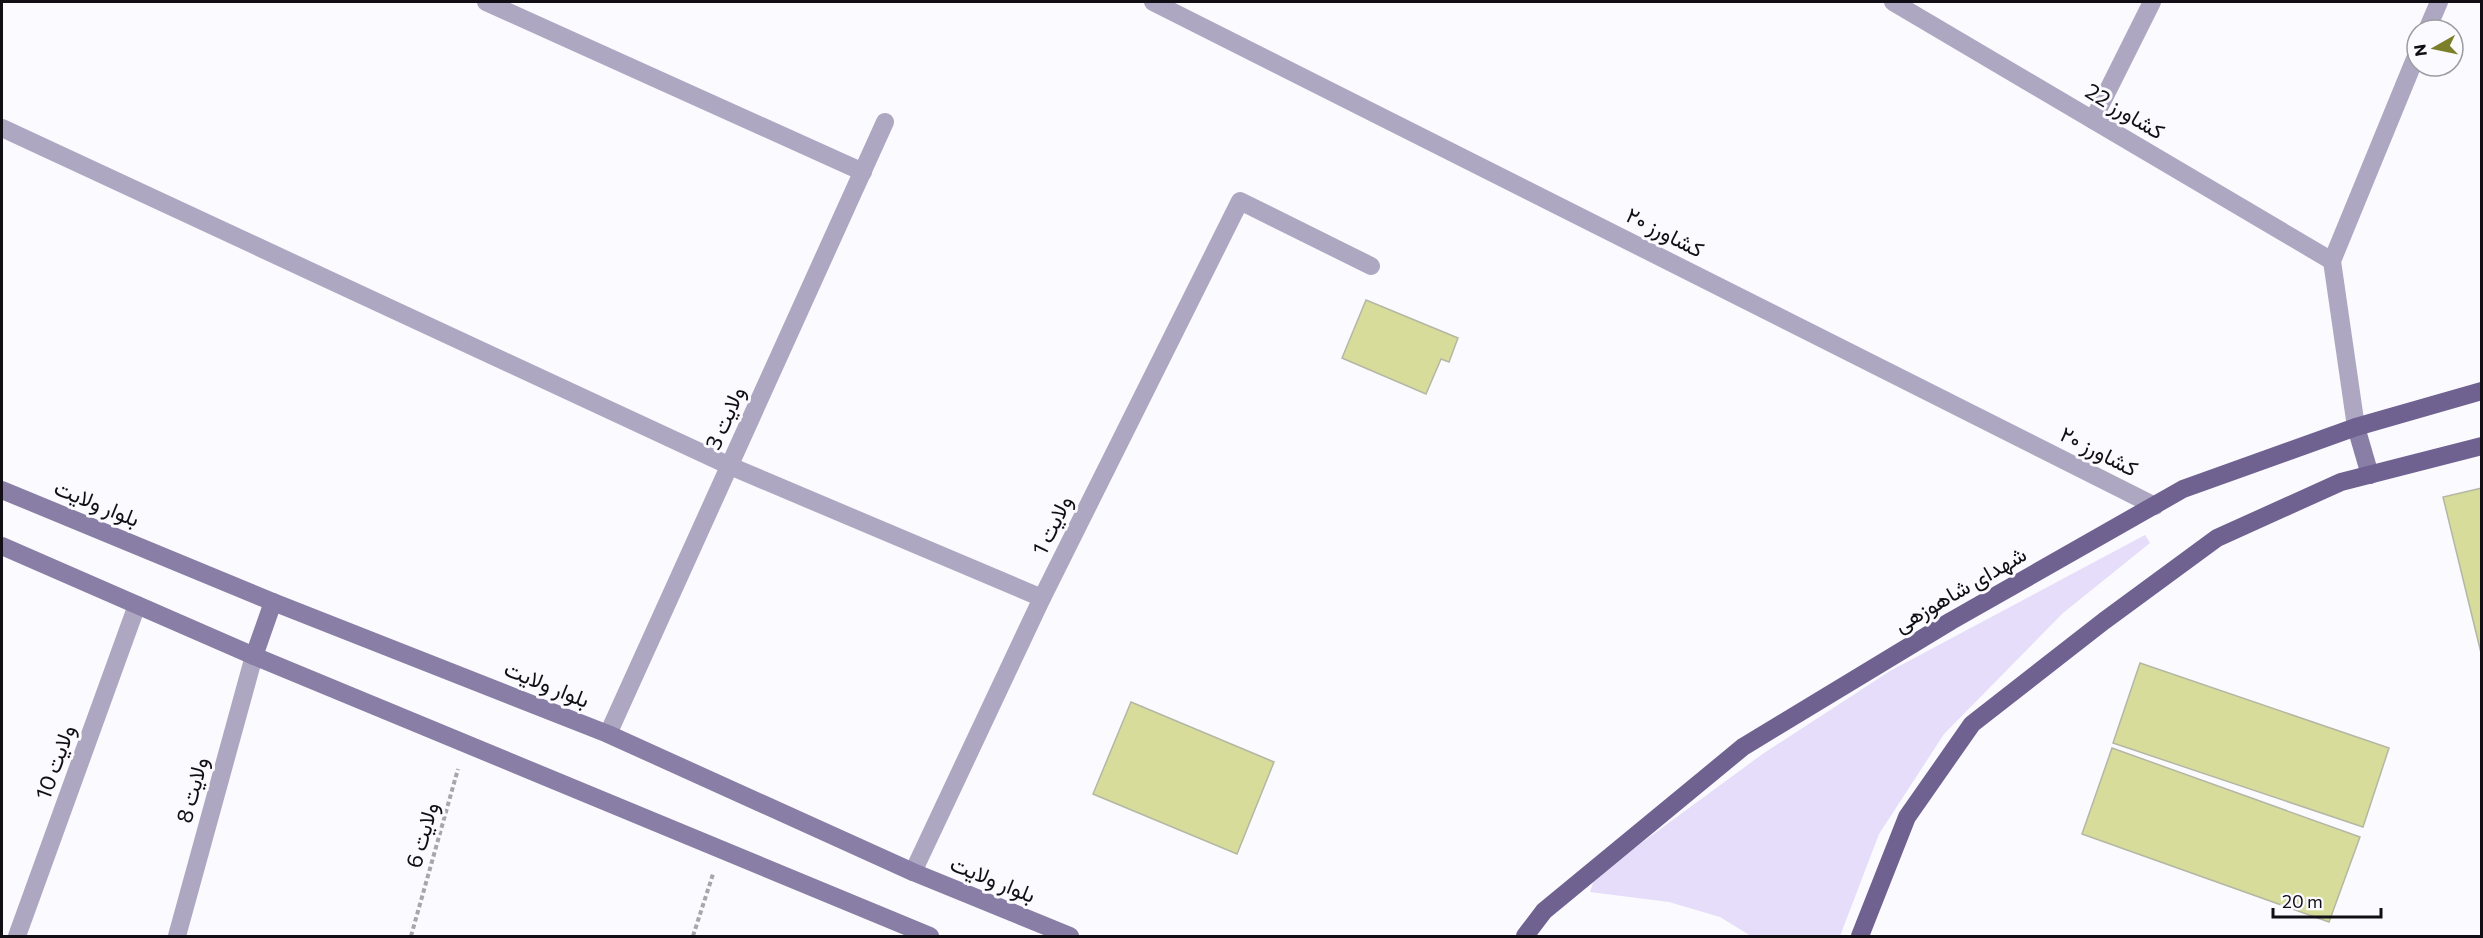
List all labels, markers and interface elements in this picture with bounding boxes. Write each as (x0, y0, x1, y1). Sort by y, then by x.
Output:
north arrow (2405, 18, 2465, 78)
text: N (2409, 43, 2430, 58)
street label: کشاورز 22 (2080, 77, 2170, 146)
street label: کشاورز ۲۰ (1621, 201, 1709, 264)
street label: ولایت 3 (699, 382, 751, 454)
street label: کشاورز ۲۰ (2055, 420, 2143, 483)
street label: بلوار ولایت (50, 473, 144, 533)
street label: ولایت 1 (1026, 490, 1078, 560)
street label: شهدای شاهوزهی (1889, 540, 2031, 638)
street label: بلوار ولایت (500, 654, 594, 714)
street label: ولایت 10 (29, 721, 81, 803)
street label: ولایت 8 (170, 754, 214, 826)
street label: ولایت 6 (399, 799, 445, 871)
street label: بلوار ولایت (946, 849, 1040, 909)
scale bar (2273, 881, 2381, 919)
text: 20 m (2282, 890, 2323, 912)

